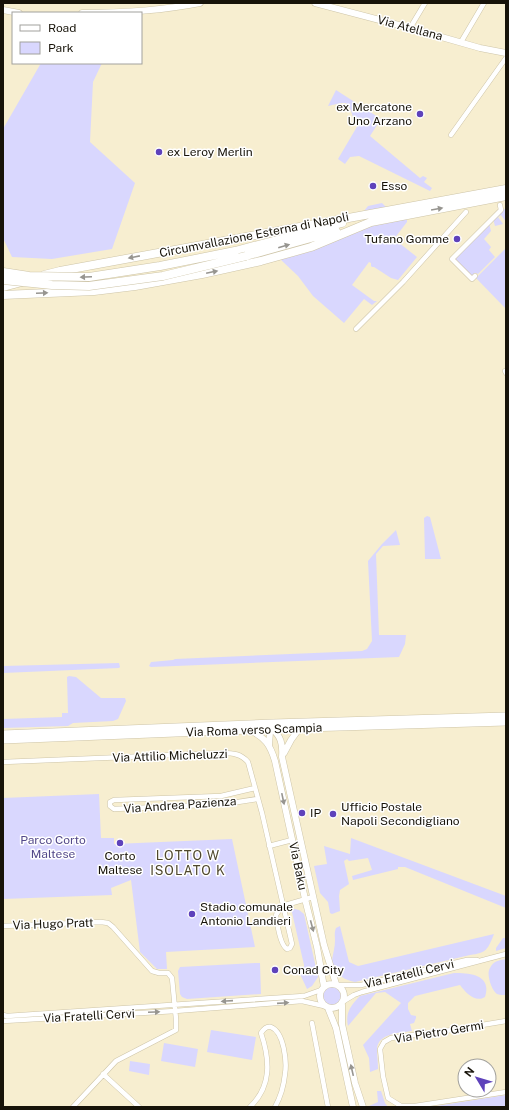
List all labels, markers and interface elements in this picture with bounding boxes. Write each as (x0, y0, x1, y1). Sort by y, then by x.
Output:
legend (12, 12, 142, 64)
street label: Via Atellana (376, 13, 444, 43)
text: Road (48, 21, 76, 35)
text: Park (48, 41, 74, 55)
place label: ex Mercatone Uno Arzano (336, 100, 412, 128)
marker: ex Mercatone Uno Arzano (415, 109, 425, 119)
place label: ex Leroy Merlin (167, 145, 253, 159)
marker: ex Leroy Merlin (154, 147, 164, 157)
place label: Esso (381, 179, 407, 193)
marker: Esso (368, 181, 378, 191)
one-way arrow (430, 206, 443, 212)
street label: Circumvallazione Esterna di Napoli (158, 210, 350, 260)
place label: Tufano Gomme (364, 232, 449, 246)
marker: Tufano Gomme (452, 234, 462, 244)
one-way arrow (278, 243, 290, 249)
one-way arrow (128, 255, 141, 261)
one-way arrow (206, 268, 218, 274)
one-way arrow (79, 274, 92, 280)
one-way arrow (36, 290, 49, 296)
street label: Via Roma verso Scampia (186, 721, 322, 739)
street label: Via Attilio Micheluzzi (112, 747, 228, 765)
one-way arrow (281, 793, 287, 805)
street label: Via Andrea Pazienza (123, 794, 237, 816)
place label: Ufficio Postale Napoli Secondigliano (341, 800, 460, 828)
place label: IP (310, 806, 321, 820)
marker: IP (297, 808, 307, 818)
marker: Ufficio Postale Napoli Secondigliano (328, 809, 338, 819)
park label: Parco Corto Maltese (20, 833, 86, 861)
marker: Corto Maltese (115, 838, 125, 848)
street label: Via Baku (286, 841, 310, 891)
district label: LOTTO W ISOLATO K (150, 848, 226, 878)
place label: Corto Maltese (98, 849, 142, 877)
place label: Stadio comunale Antonio Landieri (200, 900, 293, 928)
marker: Stadio comunale Antonio Landieri (187, 909, 197, 919)
street label: Via Hugo Pratt (12, 916, 94, 932)
one-way arrow (309, 920, 315, 932)
street label: Via Fratelli Cervi (363, 957, 455, 991)
place label: Conad City (283, 963, 345, 977)
marker: Conad City (270, 965, 280, 975)
one-way arrow (221, 998, 233, 1005)
one-way arrow (277, 999, 289, 1006)
street label: Via Fratelli Cervi (43, 1007, 135, 1025)
one-way arrow (148, 1008, 160, 1015)
street label: Via Pietro Germi (393, 1018, 485, 1046)
north arrow (457, 1058, 497, 1098)
one-way arrow (349, 1063, 355, 1076)
text: N (462, 1065, 476, 1079)

